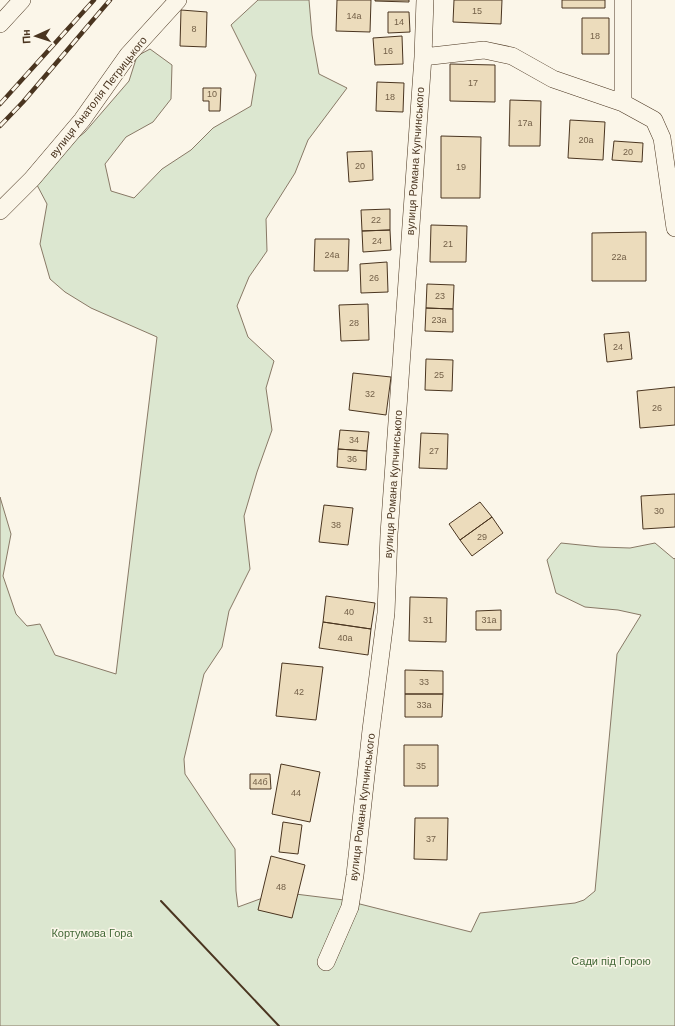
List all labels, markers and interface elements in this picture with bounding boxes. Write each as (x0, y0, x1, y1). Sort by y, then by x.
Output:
house number: 15 (472, 6, 482, 16)
house number: 14а (346, 11, 362, 21)
north arrow (16, 16, 56, 56)
house number: 14 (394, 17, 404, 27)
house number: 8 (191, 24, 197, 34)
text: Пн (20, 29, 32, 44)
house number: 18 (590, 31, 600, 41)
street label: вулиця Анатолія Петрицького (47, 34, 149, 160)
house number: 16 (383, 46, 393, 56)
house number: 17 (468, 78, 478, 88)
street label: вулиця Романа Купчинського (404, 86, 426, 236)
house number: 10 (207, 89, 217, 99)
house number: 18 (385, 92, 395, 102)
house number: 17а (517, 118, 533, 128)
house number: 20а (578, 135, 594, 145)
house number: 20 (623, 147, 633, 157)
house number: 20 (355, 161, 365, 171)
house number: 19 (456, 162, 466, 172)
house number: 22 (371, 215, 381, 225)
house number: 24 (372, 236, 382, 246)
house number: 21 (443, 239, 453, 249)
house number: 24а (324, 250, 340, 260)
house number: 22а (611, 252, 627, 262)
house number: 26 (369, 273, 379, 283)
house number: 23 (435, 291, 445, 301)
house number: 23а (431, 315, 447, 325)
house number: 28 (349, 318, 359, 328)
house number: 24 (613, 342, 623, 352)
house number: 25 (434, 370, 444, 380)
house number: 32 (365, 389, 375, 399)
house number: 26 (652, 403, 662, 413)
street label: вулиця Романа Купчинського (382, 409, 404, 559)
house number: 34 (349, 435, 359, 445)
house number: 27 (429, 446, 439, 456)
house number: 36 (347, 454, 357, 464)
house number: 30 (654, 506, 664, 516)
house number: 38 (331, 520, 341, 530)
house number: 29 (477, 532, 487, 542)
house number: 40 (344, 607, 354, 617)
house number: 31 (423, 615, 433, 625)
house number: 31а (481, 615, 497, 625)
house number: 40а (337, 633, 353, 643)
house number: 33 (419, 677, 429, 687)
house number: 42 (294, 687, 304, 697)
house number: 33а (416, 700, 432, 710)
street label: вулиця Романа Купчинського (347, 733, 377, 881)
house number: 35 (416, 761, 426, 771)
house number: 44б (252, 777, 268, 787)
house number: 44 (291, 788, 301, 798)
house number: 37 (426, 834, 436, 844)
house number: 48 (276, 882, 286, 892)
park label: Кортумова Гора (51, 927, 133, 939)
park label: Сади під Горою (571, 955, 651, 967)

